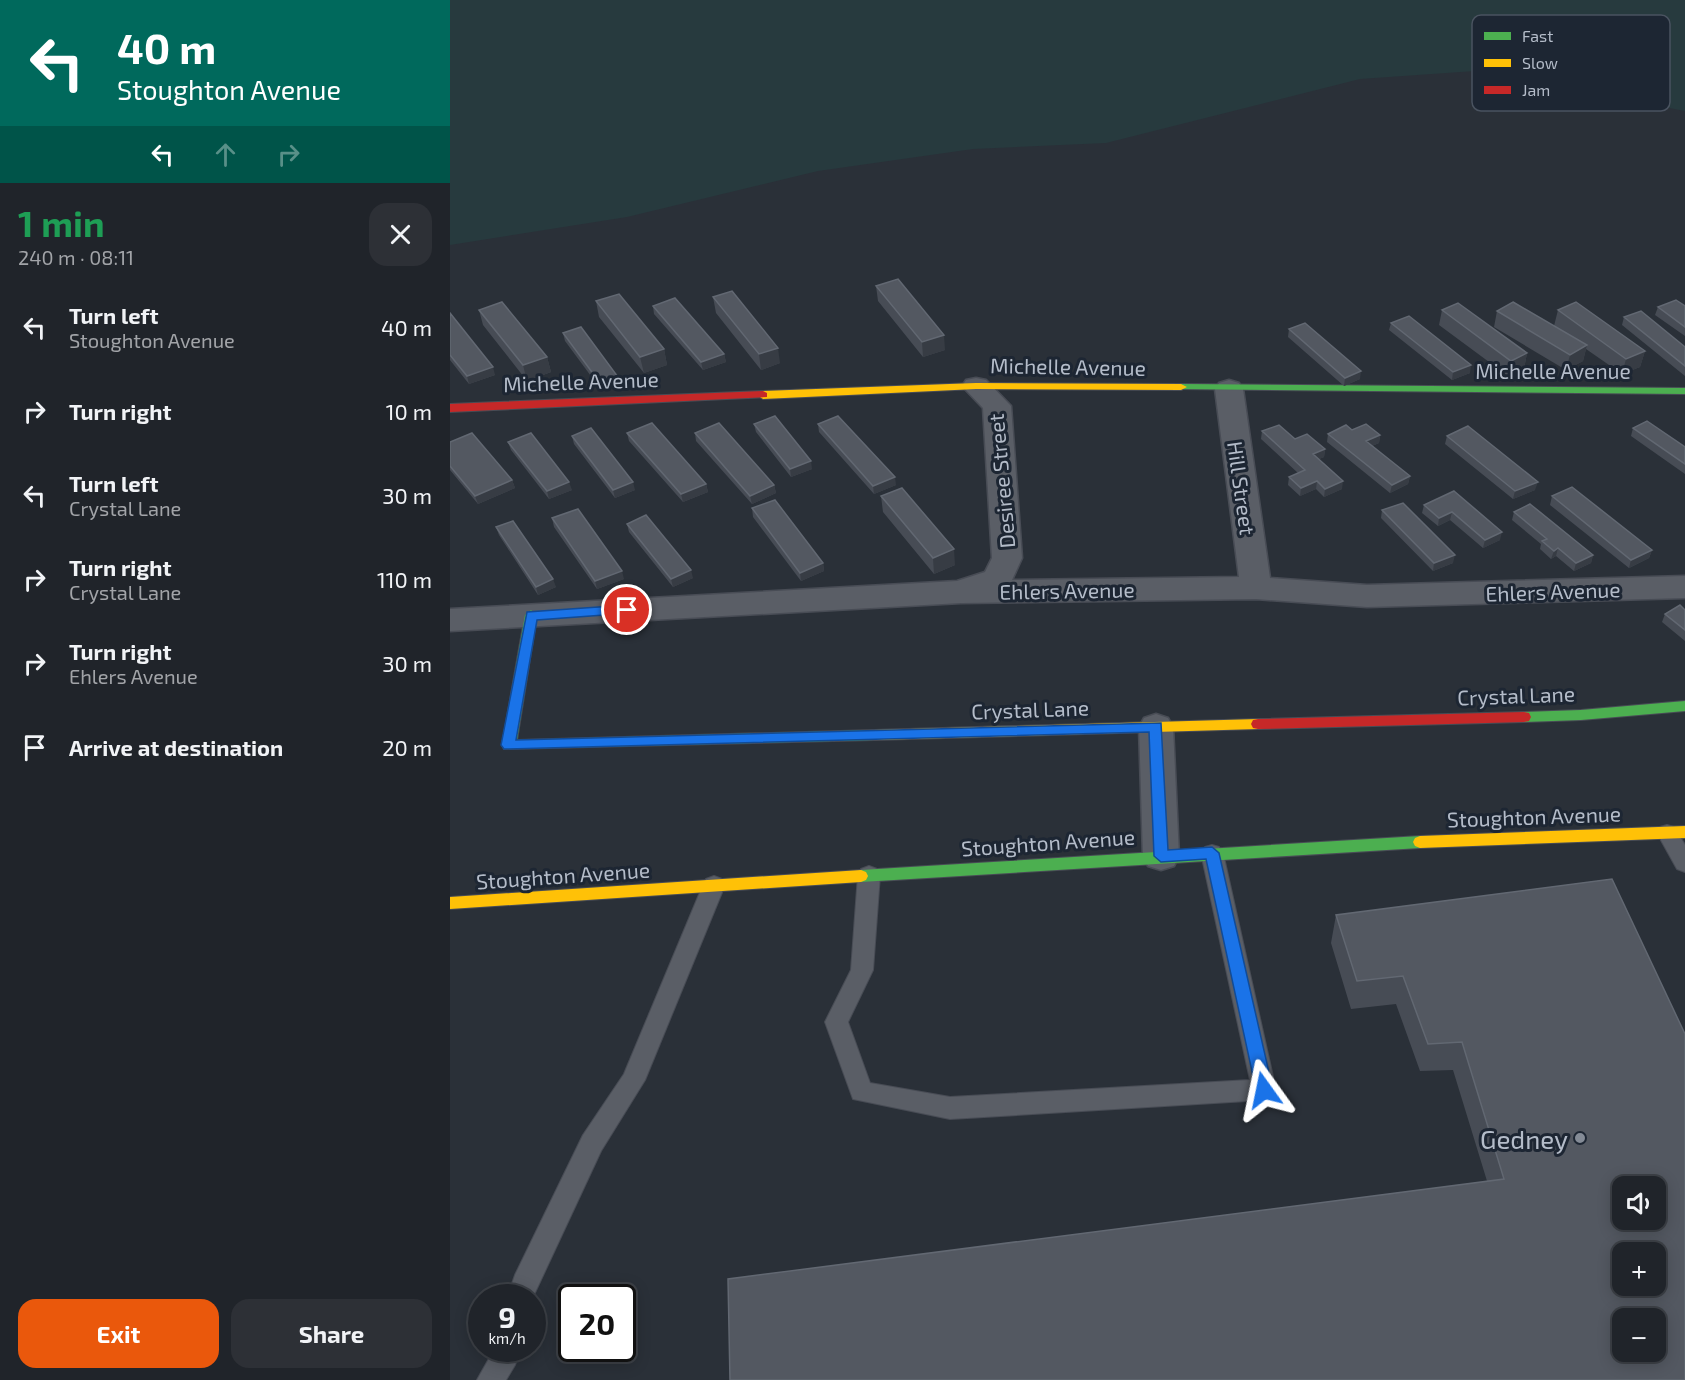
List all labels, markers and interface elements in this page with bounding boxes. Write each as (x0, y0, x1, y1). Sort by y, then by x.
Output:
legend (1472, 15, 1670, 111)
text: 40 m (117, 22, 216, 72)
icon: left (18, 24, 96, 102)
text: Fast (1522, 26, 1553, 45)
text: Slow (1522, 53, 1558, 72)
text: Stoughton Avenue (117, 73, 341, 105)
text: Jam (1522, 80, 1550, 99)
icon: left (146, 138, 179, 171)
icon: ahead (209, 138, 242, 171)
icon: right (272, 138, 305, 171)
text: 1 min (18, 201, 105, 244)
button: close (369, 203, 432, 266)
text: 240 m · 08:11 (18, 245, 134, 269)
text: Turn left (69, 302, 158, 328)
icon: left (18, 311, 51, 344)
text: 40 m (381, 314, 432, 340)
text: Stoughton Avenue (69, 328, 235, 352)
street label: Michelle Avenue (990, 352, 1146, 380)
street label: Michelle Avenue (1475, 358, 1631, 383)
street label: Michelle Avenue (503, 366, 659, 396)
icon: right (18, 395, 51, 428)
text: Turn right (69, 398, 171, 424)
text: 10 m (386, 398, 432, 424)
street label: Desiree Street (983, 413, 1019, 549)
street label: Hill Street (1223, 440, 1261, 536)
text: Turn left (69, 470, 158, 496)
icon: left (18, 479, 51, 512)
text: 30 m (382, 482, 432, 508)
text: Crystal Lane (69, 496, 181, 520)
text: Turn right (69, 554, 171, 580)
icon: right (18, 563, 51, 596)
text: 110 m (377, 566, 432, 592)
street label: Ehlers Avenue (999, 576, 1135, 604)
street label: Ehlers Avenue (1485, 576, 1621, 606)
text: Crystal Lane (69, 580, 181, 604)
pin (601, 584, 652, 635)
icon: arrive (610, 593, 643, 626)
text: Turn right (69, 638, 171, 664)
icon: right (18, 647, 51, 680)
text: 30 m (382, 650, 432, 676)
text: Ehlers Avenue (69, 664, 198, 688)
street label: Crystal Lane (1457, 680, 1575, 710)
street label: Crystal Lane (971, 694, 1089, 724)
icon: arrive (18, 731, 51, 764)
text: Arrive at destination (69, 734, 283, 760)
text: 20 m (382, 734, 432, 760)
street label: Stoughton Avenue (1447, 800, 1621, 832)
street label: Stoughton Avenue (960, 823, 1136, 861)
street label: Stoughton Avenue (475, 856, 651, 894)
position arrow (1232, 1058, 1296, 1122)
place label: Gedney (1480, 1123, 1568, 1154)
marker: Gedney (1573, 1131, 1587, 1145)
map controls (1612, 1176, 1666, 1362)
button: sound (1612, 1176, 1666, 1230)
button: + (1612, 1242, 1666, 1296)
speed limit sign: 20 (558, 1284, 636, 1362)
text: 9 (498, 1298, 516, 1334)
button: Exit (18, 1299, 219, 1368)
button: Share (231, 1299, 432, 1368)
button: − (1612, 1308, 1666, 1362)
text: km/h (488, 1329, 526, 1347)

